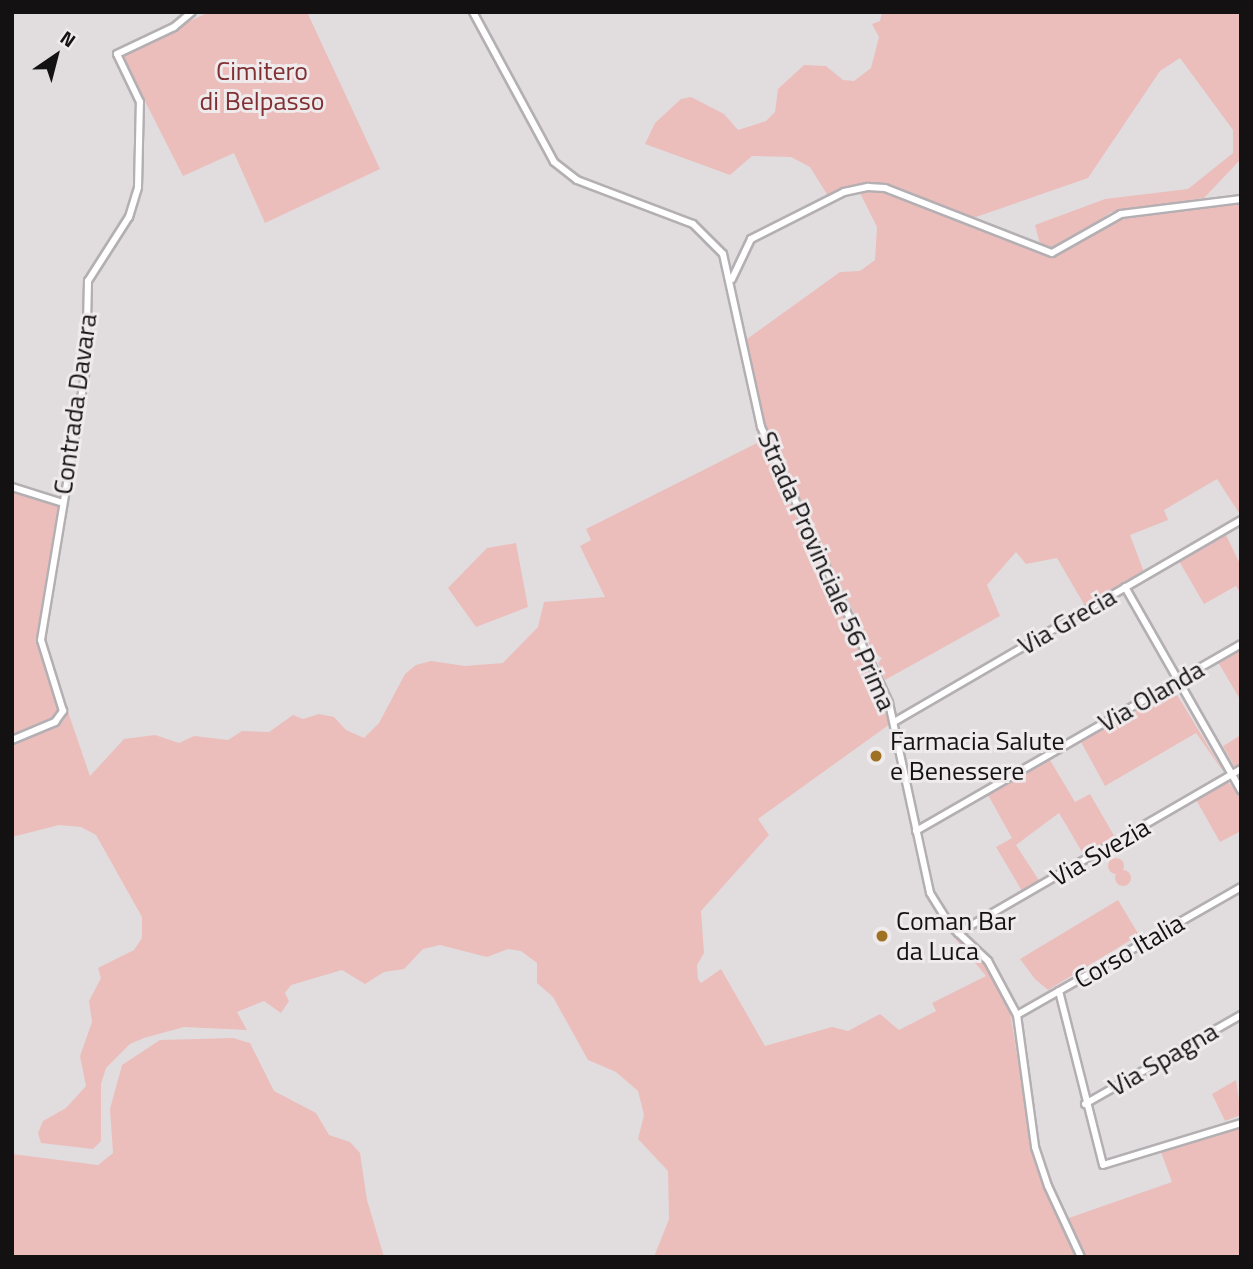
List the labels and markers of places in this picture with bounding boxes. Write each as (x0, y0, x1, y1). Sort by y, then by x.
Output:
place label: Farmacia Salute e Benessere (890, 725, 1065, 786)
marker: Farmacia Salute e Benessere (868, 748, 884, 764)
place label: Coman Bar da Luca (896, 905, 1016, 967)
marker: Coman Bar da Luca (874, 928, 890, 944)

